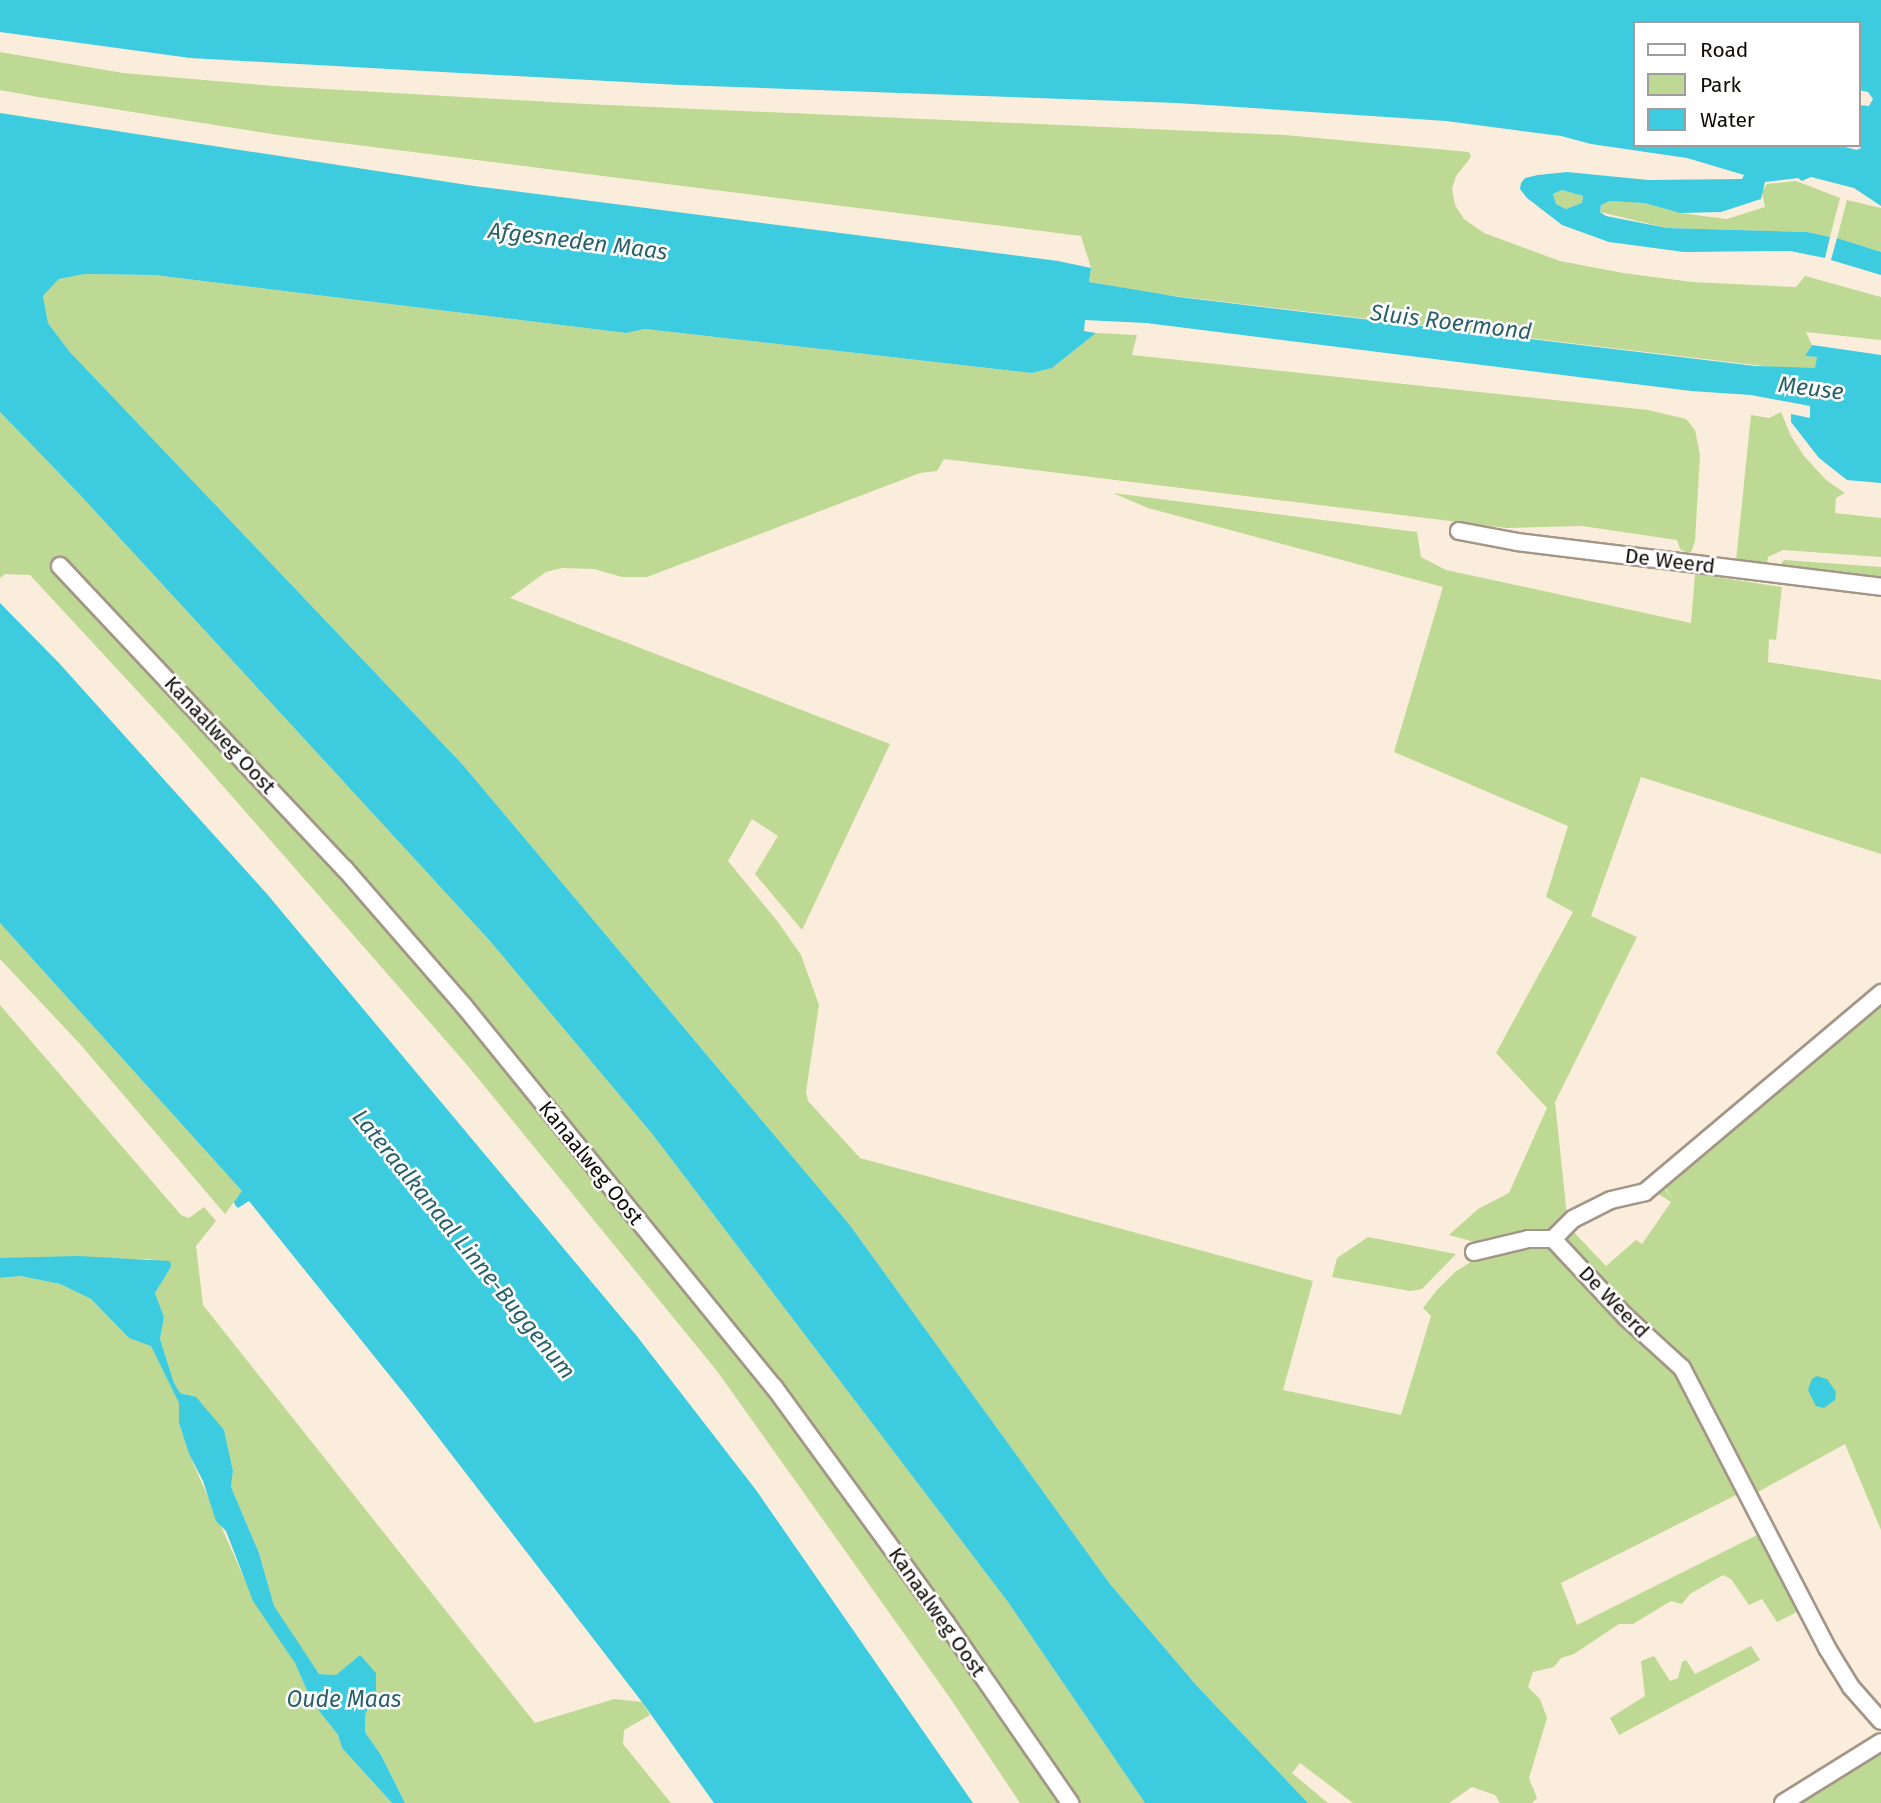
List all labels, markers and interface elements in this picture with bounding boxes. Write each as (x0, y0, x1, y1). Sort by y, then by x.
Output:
legend (1632, 21, 1860, 147)
text: Road (1700, 37, 1748, 63)
text: Park (1700, 72, 1741, 98)
text: Water (1700, 107, 1755, 133)
water label: Afgesneden Maas (487, 216, 669, 266)
water label: Sluis Roermond (1369, 298, 1533, 346)
water label: Meuse (1777, 370, 1845, 406)
street label: De Weerd (1624, 543, 1716, 579)
street label: Kanaalweg Oost (159, 671, 281, 799)
street label: Kanaalweg Oost (533, 1096, 649, 1230)
water label: Lateraalkanaal Linne-Buggenum (347, 1104, 581, 1384)
street label: De Weerd (1573, 1261, 1655, 1343)
street label: Kanaalweg Oost (883, 1543, 991, 1681)
water label: Oude Maas (287, 1685, 401, 1713)

